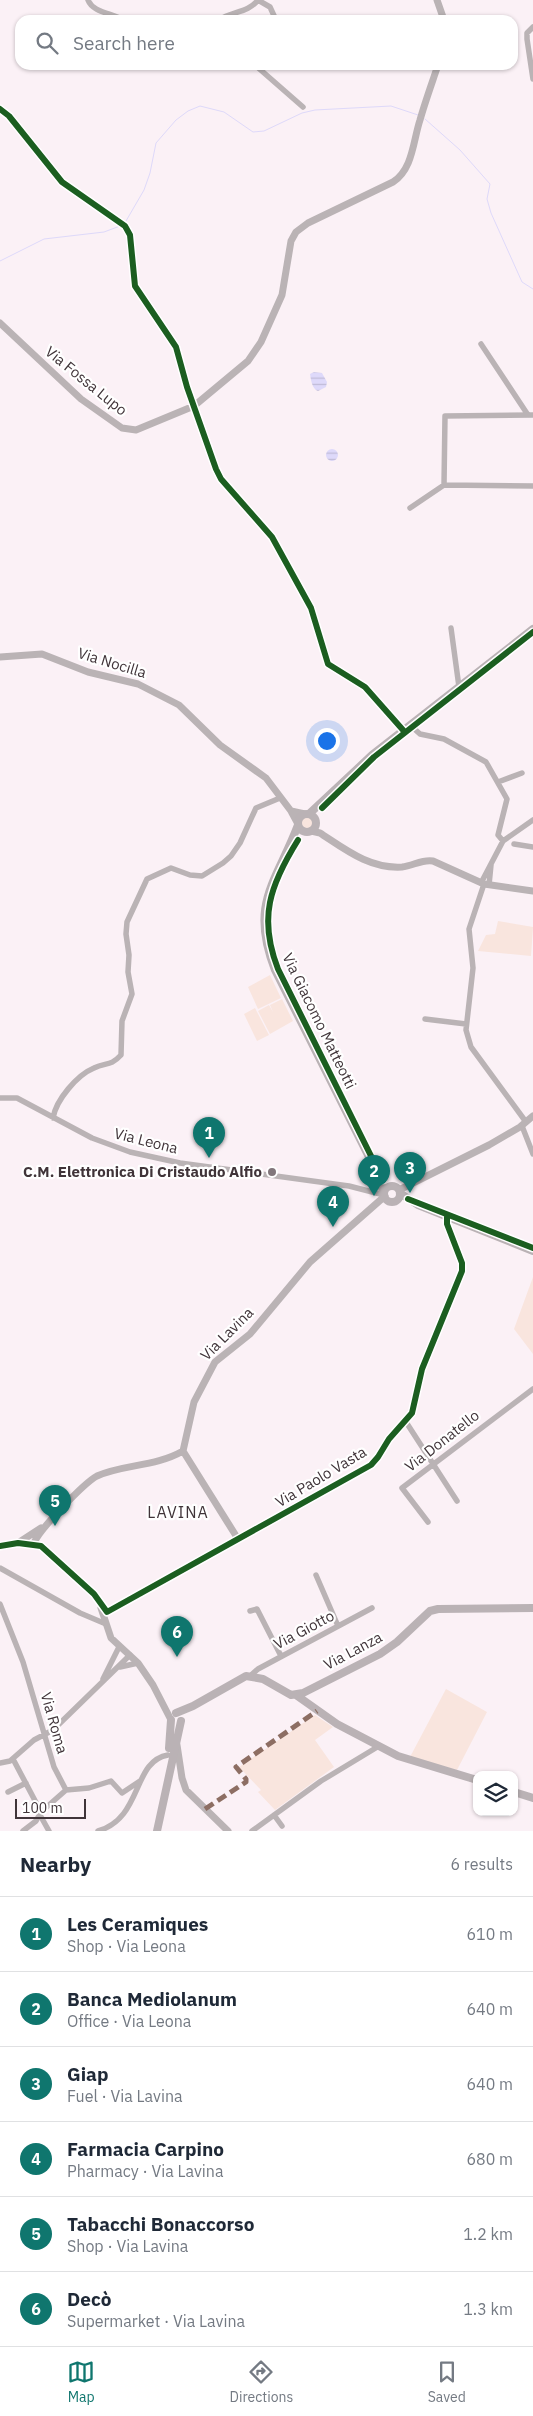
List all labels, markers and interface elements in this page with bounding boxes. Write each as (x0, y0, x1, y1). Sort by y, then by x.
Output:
search box (15, 15, 518, 70)
icon: search (33, 29, 61, 57)
text: Search here (73, 31, 175, 55)
street label: Via Fossa Lupo (42, 342, 131, 419)
street label: Via Nocilla (75, 643, 149, 682)
your location (314, 728, 340, 754)
street label: Via Giacomo Matteotti (278, 950, 361, 1092)
pin: 1 (193, 1117, 225, 1158)
street label: Via Leona (112, 1123, 180, 1158)
pin: 3 (394, 1152, 426, 1193)
pin: 2 (358, 1155, 390, 1196)
place label: C.M. Elettronica Di Cristaudo Alfio (23, 1162, 262, 1181)
marker: C.M. Elettronica Di Cristaudo Alfio (266, 1166, 278, 1178)
pin: 4 (317, 1186, 349, 1227)
street label: Via Lavina (196, 1303, 257, 1364)
street label: Via Donatello (401, 1406, 483, 1476)
street label: Via Paolo Vasta (272, 1442, 370, 1511)
pin: 5 (39, 1485, 71, 1526)
district label: LAVINA (147, 1502, 209, 1522)
street label: Via Giotto (270, 1606, 337, 1653)
pin: 6 (161, 1616, 193, 1657)
street label: Via Lanza (320, 1627, 385, 1674)
street label: Via Roma (37, 1690, 72, 1756)
map controls (473, 1771, 518, 1816)
button: layers (473, 1771, 518, 1816)
scale bar (15, 1796, 86, 1819)
text: 100 m (22, 1799, 63, 1817)
text: Nearby (20, 1850, 91, 1878)
text: 6 results (450, 1854, 513, 1874)
text: Les Ceramiques (67, 1912, 208, 1936)
text: 1 (31, 1924, 41, 1944)
text: 610 m (466, 1924, 513, 1944)
text: Shop · Via Leona (67, 1936, 186, 1956)
text: Banca Mediolanum (67, 1987, 237, 2011)
text: 2 (31, 1999, 41, 2019)
text: 640 m (466, 1999, 513, 2019)
text: Office · Via Leona (67, 2011, 191, 2031)
text: Giap (67, 2062, 108, 2086)
text: 3 (31, 2074, 41, 2094)
text: 640 m (466, 2074, 513, 2094)
text: Fuel · Via Lavina (67, 2086, 183, 2106)
text: Farmacia Carpino (67, 2137, 224, 2161)
text: 4 (31, 2149, 41, 2169)
text: 680 m (466, 2149, 513, 2169)
text: Pharmacy · Via Lavina (67, 2161, 224, 2181)
text: Tabacchi Bonaccorso (67, 2212, 254, 2236)
text: 5 (31, 2224, 41, 2244)
text: 1.2 km (463, 2224, 513, 2244)
text: Shop · Via Lavina (67, 2236, 188, 2256)
text: Decò (67, 2287, 111, 2311)
text: 6 (31, 2299, 41, 2319)
text: 1.3 km (463, 2299, 513, 2319)
text: Supermarket · Via Lavina (67, 2311, 245, 2331)
tab: Map (67, 2358, 95, 2406)
tab: Directions (230, 2358, 293, 2406)
tab: Saved (428, 2358, 466, 2406)

